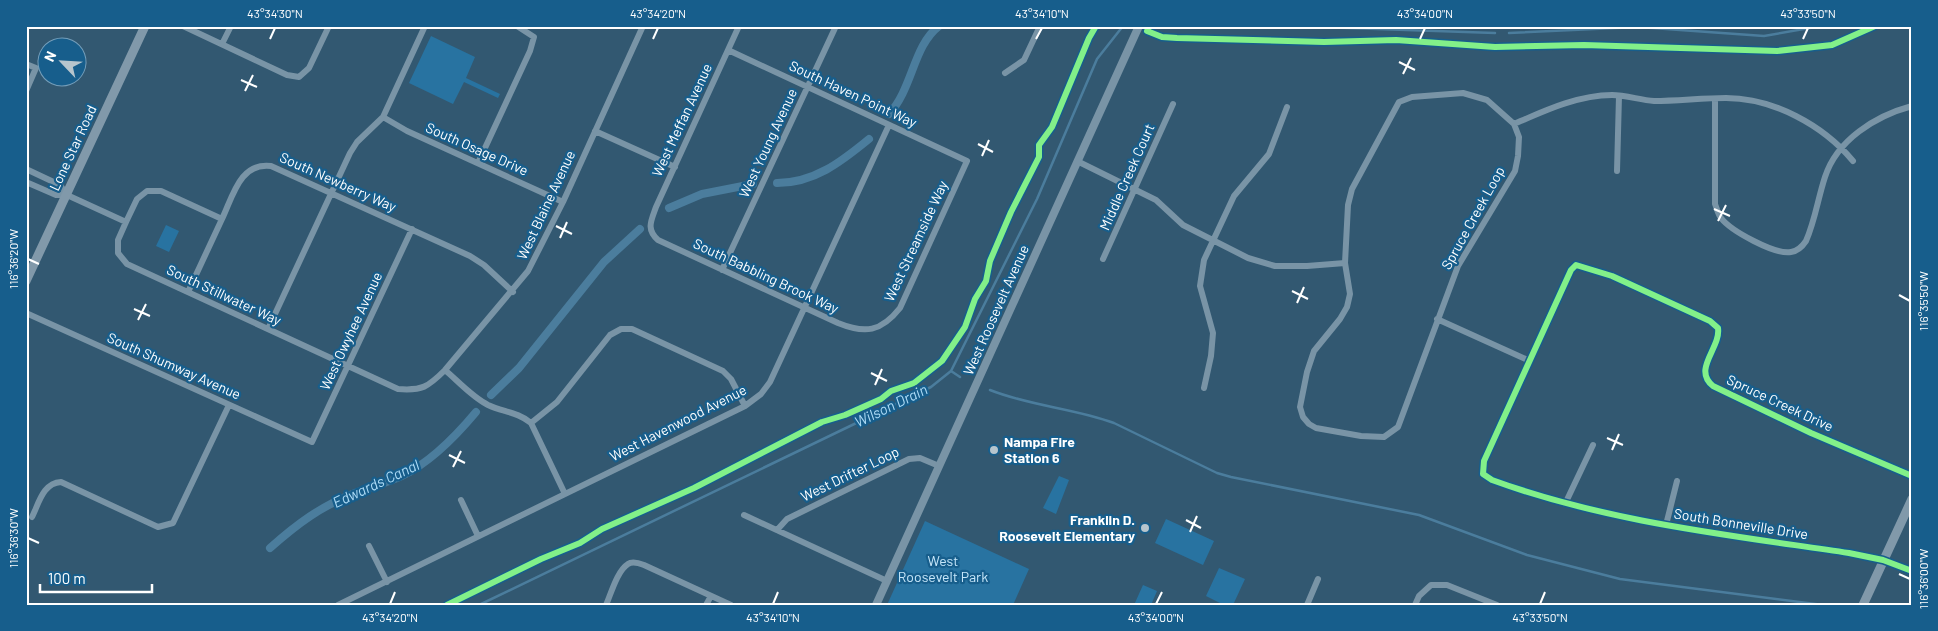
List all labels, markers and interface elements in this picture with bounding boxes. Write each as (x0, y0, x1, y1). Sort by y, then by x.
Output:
text: 43°34'30"N (247, 6, 303, 20)
text: 43°34'20"N (630, 6, 686, 20)
text: 43°34'10"N (1015, 6, 1069, 20)
text: 43°34'00"N (1397, 6, 1453, 20)
text: 43°33'50"N (1780, 6, 1836, 20)
north arrow (38, 38, 88, 88)
text: N (40, 48, 59, 64)
street label: South Haven Point Way (787, 56, 920, 131)
street label: West Meffan Avenue (648, 61, 715, 179)
street label: West Young Avenue (735, 86, 800, 200)
street label: Lone Star Road (45, 102, 100, 193)
street label: South Osage Drive (423, 118, 531, 179)
street label: Middle Creek Court (1095, 121, 1158, 233)
street label: South Newberry Way (277, 148, 400, 215)
street label: West Blaine Avenue (513, 148, 578, 262)
street label: Spruce Creek Loop (1437, 163, 1508, 272)
street label: West Streamside Way (880, 177, 951, 304)
text: 116°36'20"W (6, 229, 20, 289)
street label: South Babbling Brook Way (691, 234, 842, 317)
street label: West Roosevelt Avenue (959, 242, 1032, 378)
street label: South Stillwater Way (164, 261, 285, 329)
street label: West Owyhee Avenue (316, 269, 385, 393)
text: 116°35'50"W (1916, 271, 1930, 331)
street label: South Shumway Avenue (105, 328, 244, 403)
street label: Spruce Creek Drive (1724, 370, 1836, 435)
water label: Wilson Drain (851, 380, 930, 431)
street label: West Havenwood Avenue (607, 381, 749, 464)
place label: Nampa Fire Station 6 (1004, 433, 1075, 466)
street label: West Drifter Loop (798, 442, 902, 505)
marker: Nampa Fire Station 6 (988, 444, 1000, 456)
water label: Edwards Canal (329, 455, 422, 511)
street label: South Bonneville Drive (1673, 505, 1809, 543)
text: 116°36'30"W (6, 508, 20, 568)
place label: Franklin D. Roosevelt Elementary (999, 511, 1135, 544)
marker: Franklin D. Roosevelt Elementary (1139, 522, 1151, 534)
text: 116°36'00"W (1916, 548, 1930, 609)
park label: West Roosevelt Park (898, 552, 988, 585)
scale bar (40, 561, 152, 593)
text: 100 m (48, 569, 86, 587)
text: 43°34'20"N (362, 610, 418, 624)
text: 43°34'10"N (746, 610, 800, 624)
text: 43°34'00"N (1128, 610, 1184, 624)
text: 43°33'50"N (1512, 610, 1568, 624)

